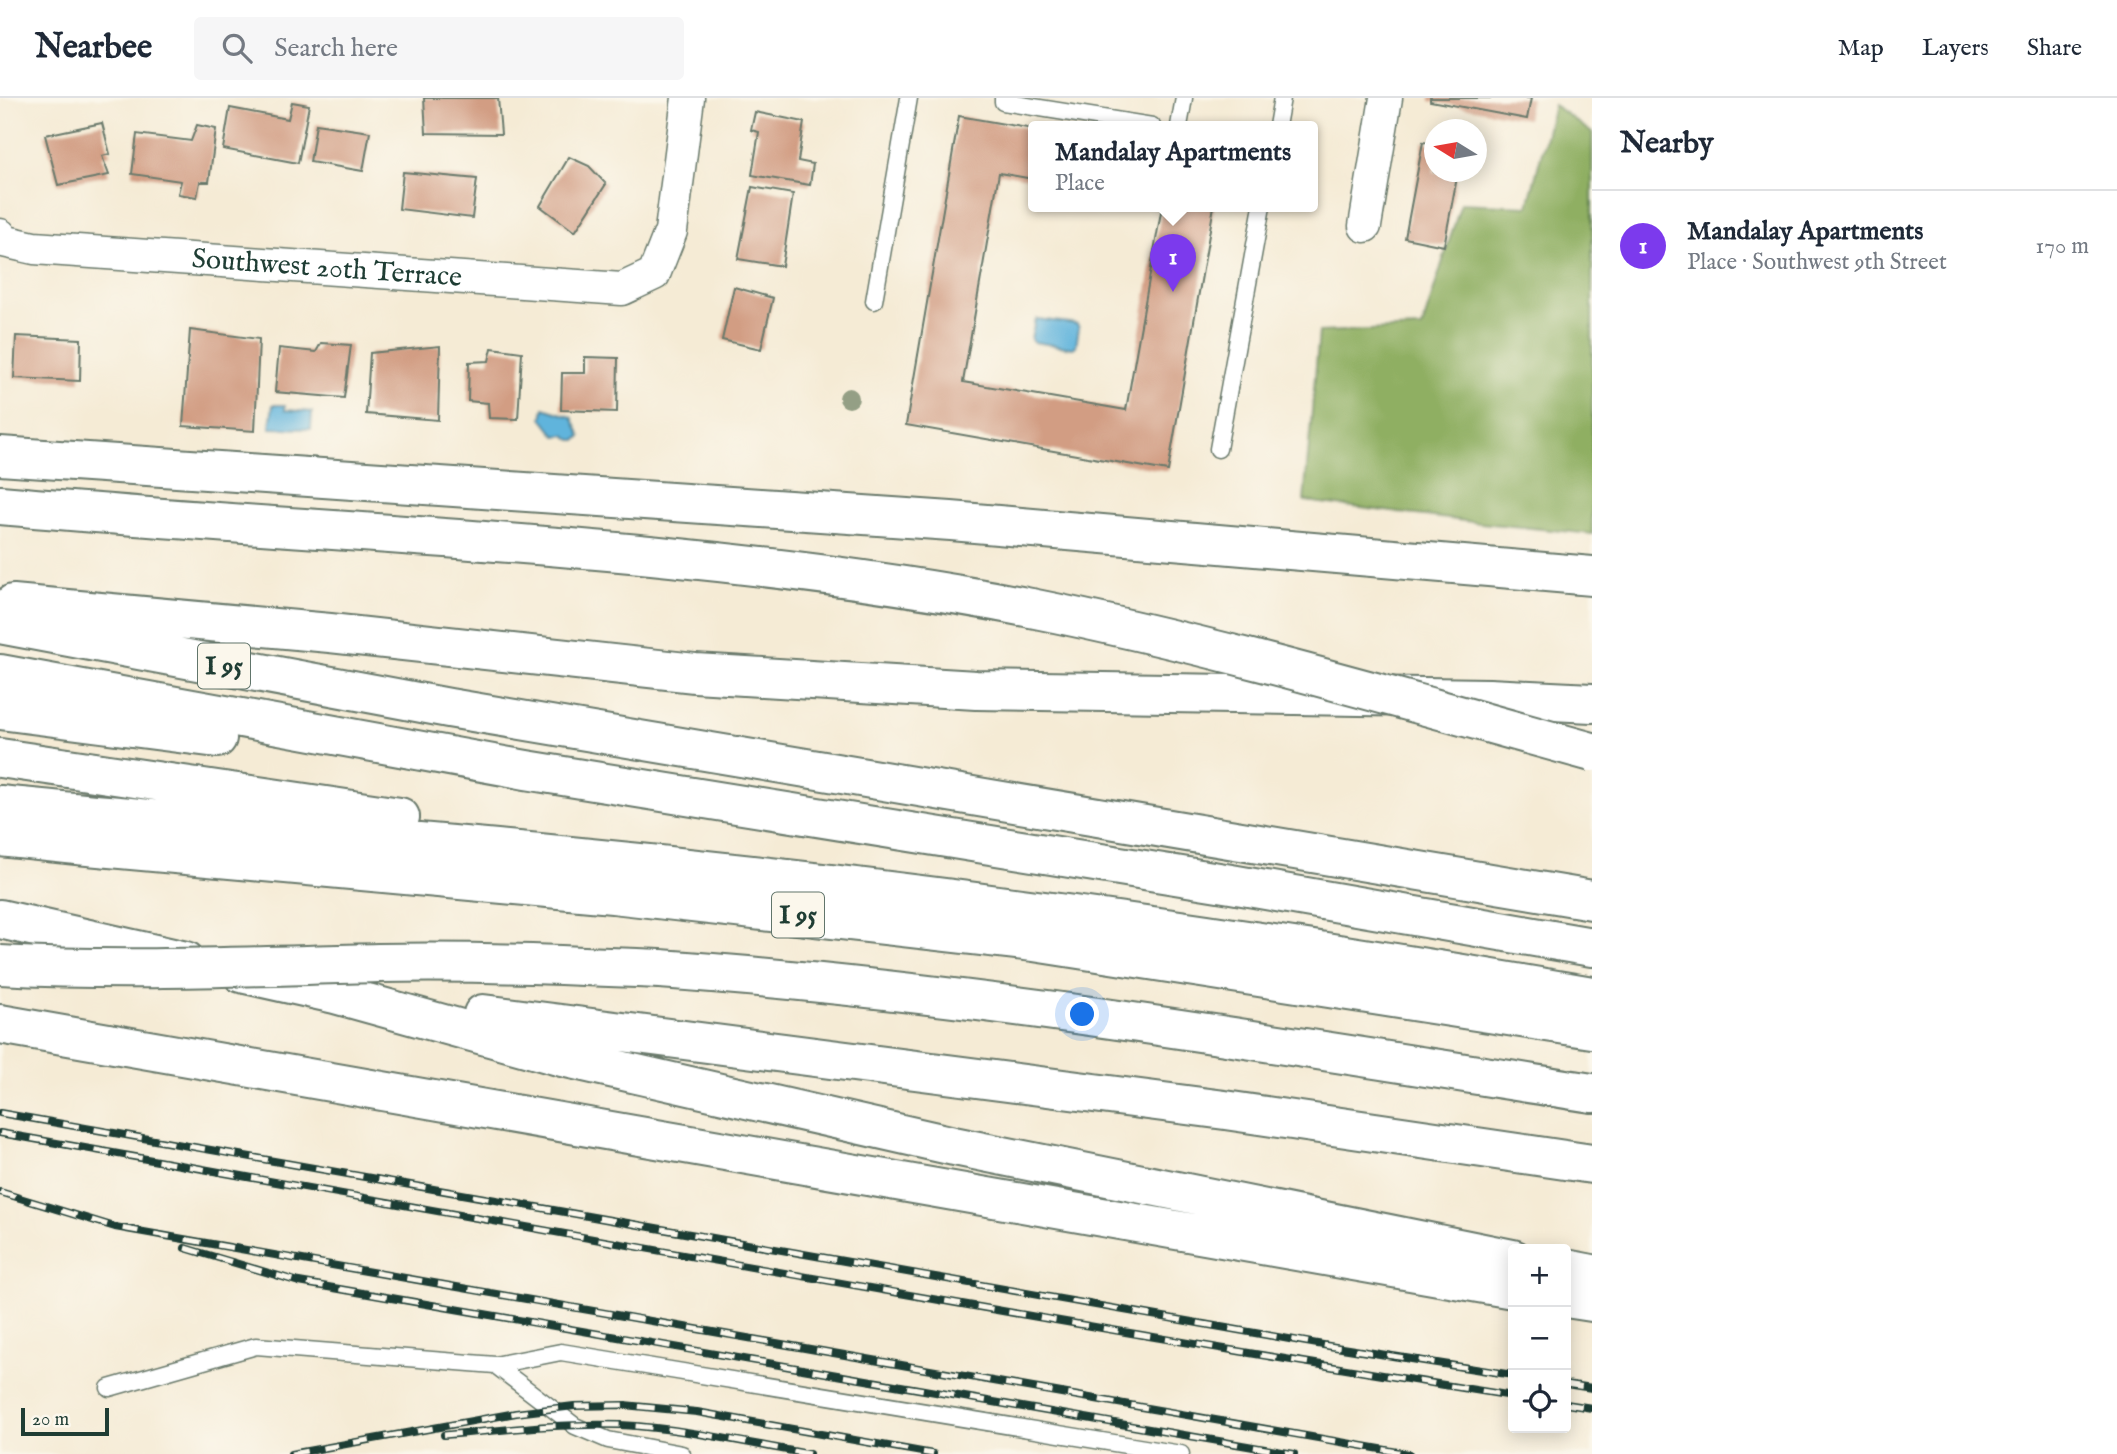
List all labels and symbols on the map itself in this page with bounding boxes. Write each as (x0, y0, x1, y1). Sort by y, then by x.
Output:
north arrow (1424, 119, 1487, 182)
pin: 1 (1150, 234, 1196, 292)
street label: Southwest 20th Terrace (191, 242, 463, 295)
road number: I 95 (198, 644, 250, 688)
road number: I 95 (772, 892, 824, 937)
your location (1065, 997, 1099, 1031)
scale bar (21, 1405, 108, 1437)

